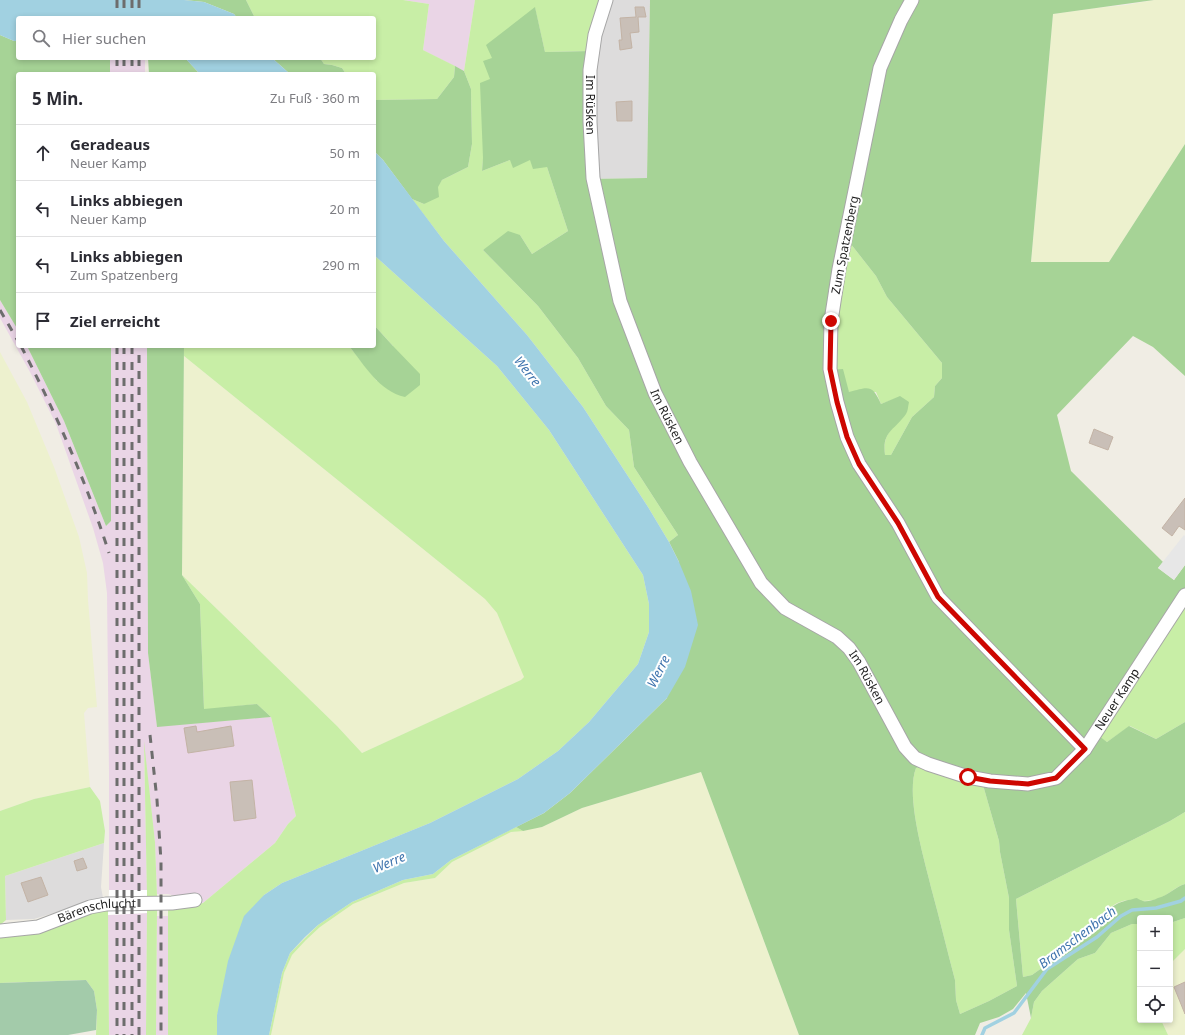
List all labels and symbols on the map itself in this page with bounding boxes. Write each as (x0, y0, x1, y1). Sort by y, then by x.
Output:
street label: Im Rüsken (582, 75, 600, 135)
street label: Zum Spatzenberg (827, 194, 862, 296)
route end (822, 312, 840, 330)
water label: Werre (510, 352, 546, 390)
street label: Im Rüsken (646, 387, 689, 447)
street label: Im Rüsken (845, 646, 889, 707)
water label: Werre (642, 651, 674, 690)
street label: Neuer Kamp (1090, 665, 1143, 734)
route start (959, 768, 977, 786)
water label: Werre (370, 847, 409, 877)
street label: Bärenschlucht (55, 895, 137, 927)
water label: Bramschenbach (1035, 902, 1119, 972)

